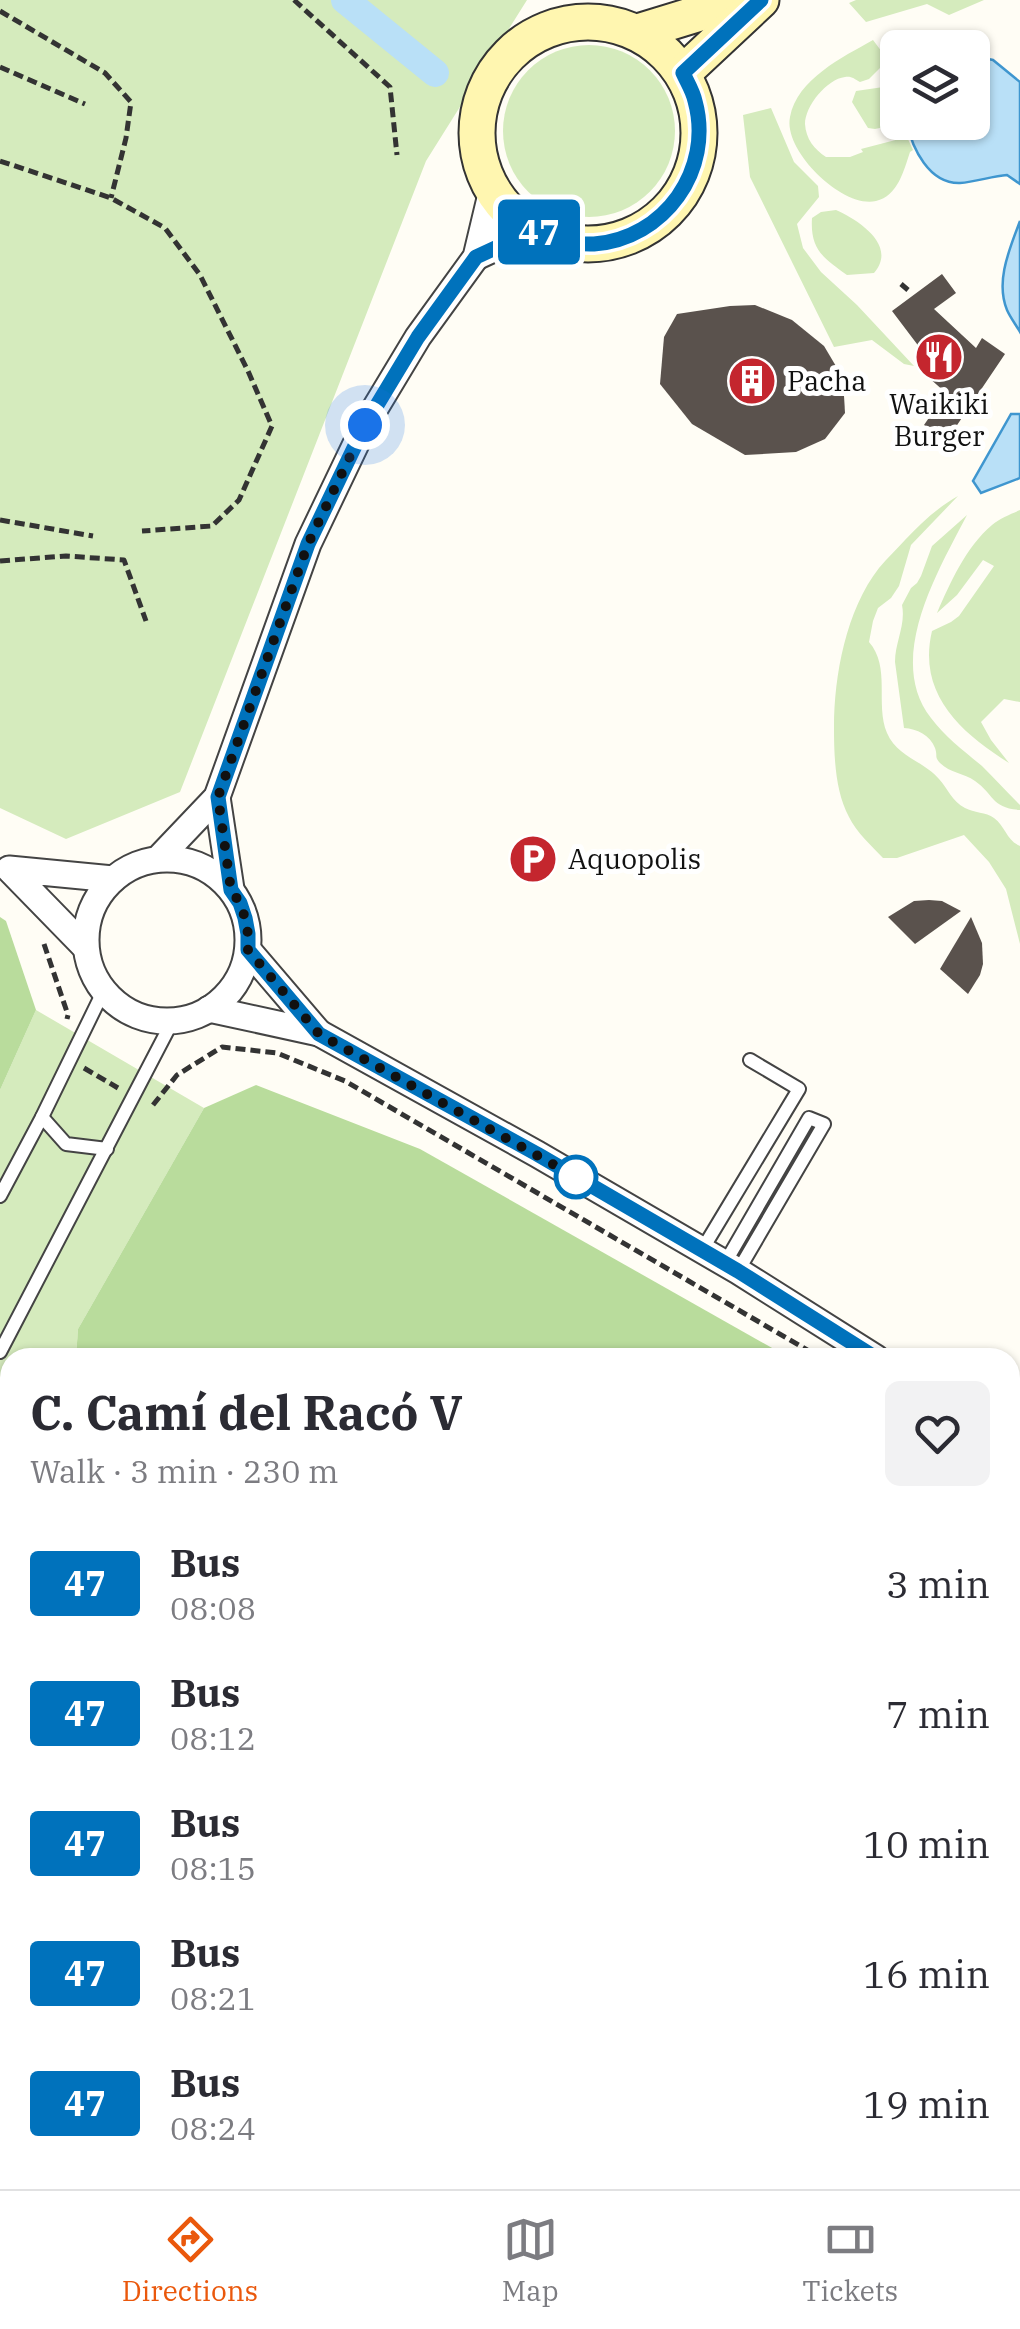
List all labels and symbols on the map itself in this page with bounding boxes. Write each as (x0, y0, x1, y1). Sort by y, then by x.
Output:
line badge: 47 (494, 200, 584, 264)
restaurant icon: Waikiki Burger (913, 331, 965, 383)
building icon: Pacha (726, 355, 778, 407)
place label: Pacha (787, 362, 867, 399)
place label: Waikiki Burger (889, 385, 989, 454)
your location (340, 400, 390, 450)
parking icon: Aquopolis (507, 833, 559, 885)
place label: Aquopolis (568, 840, 701, 877)
unlabelled marker (555, 1156, 597, 1198)

